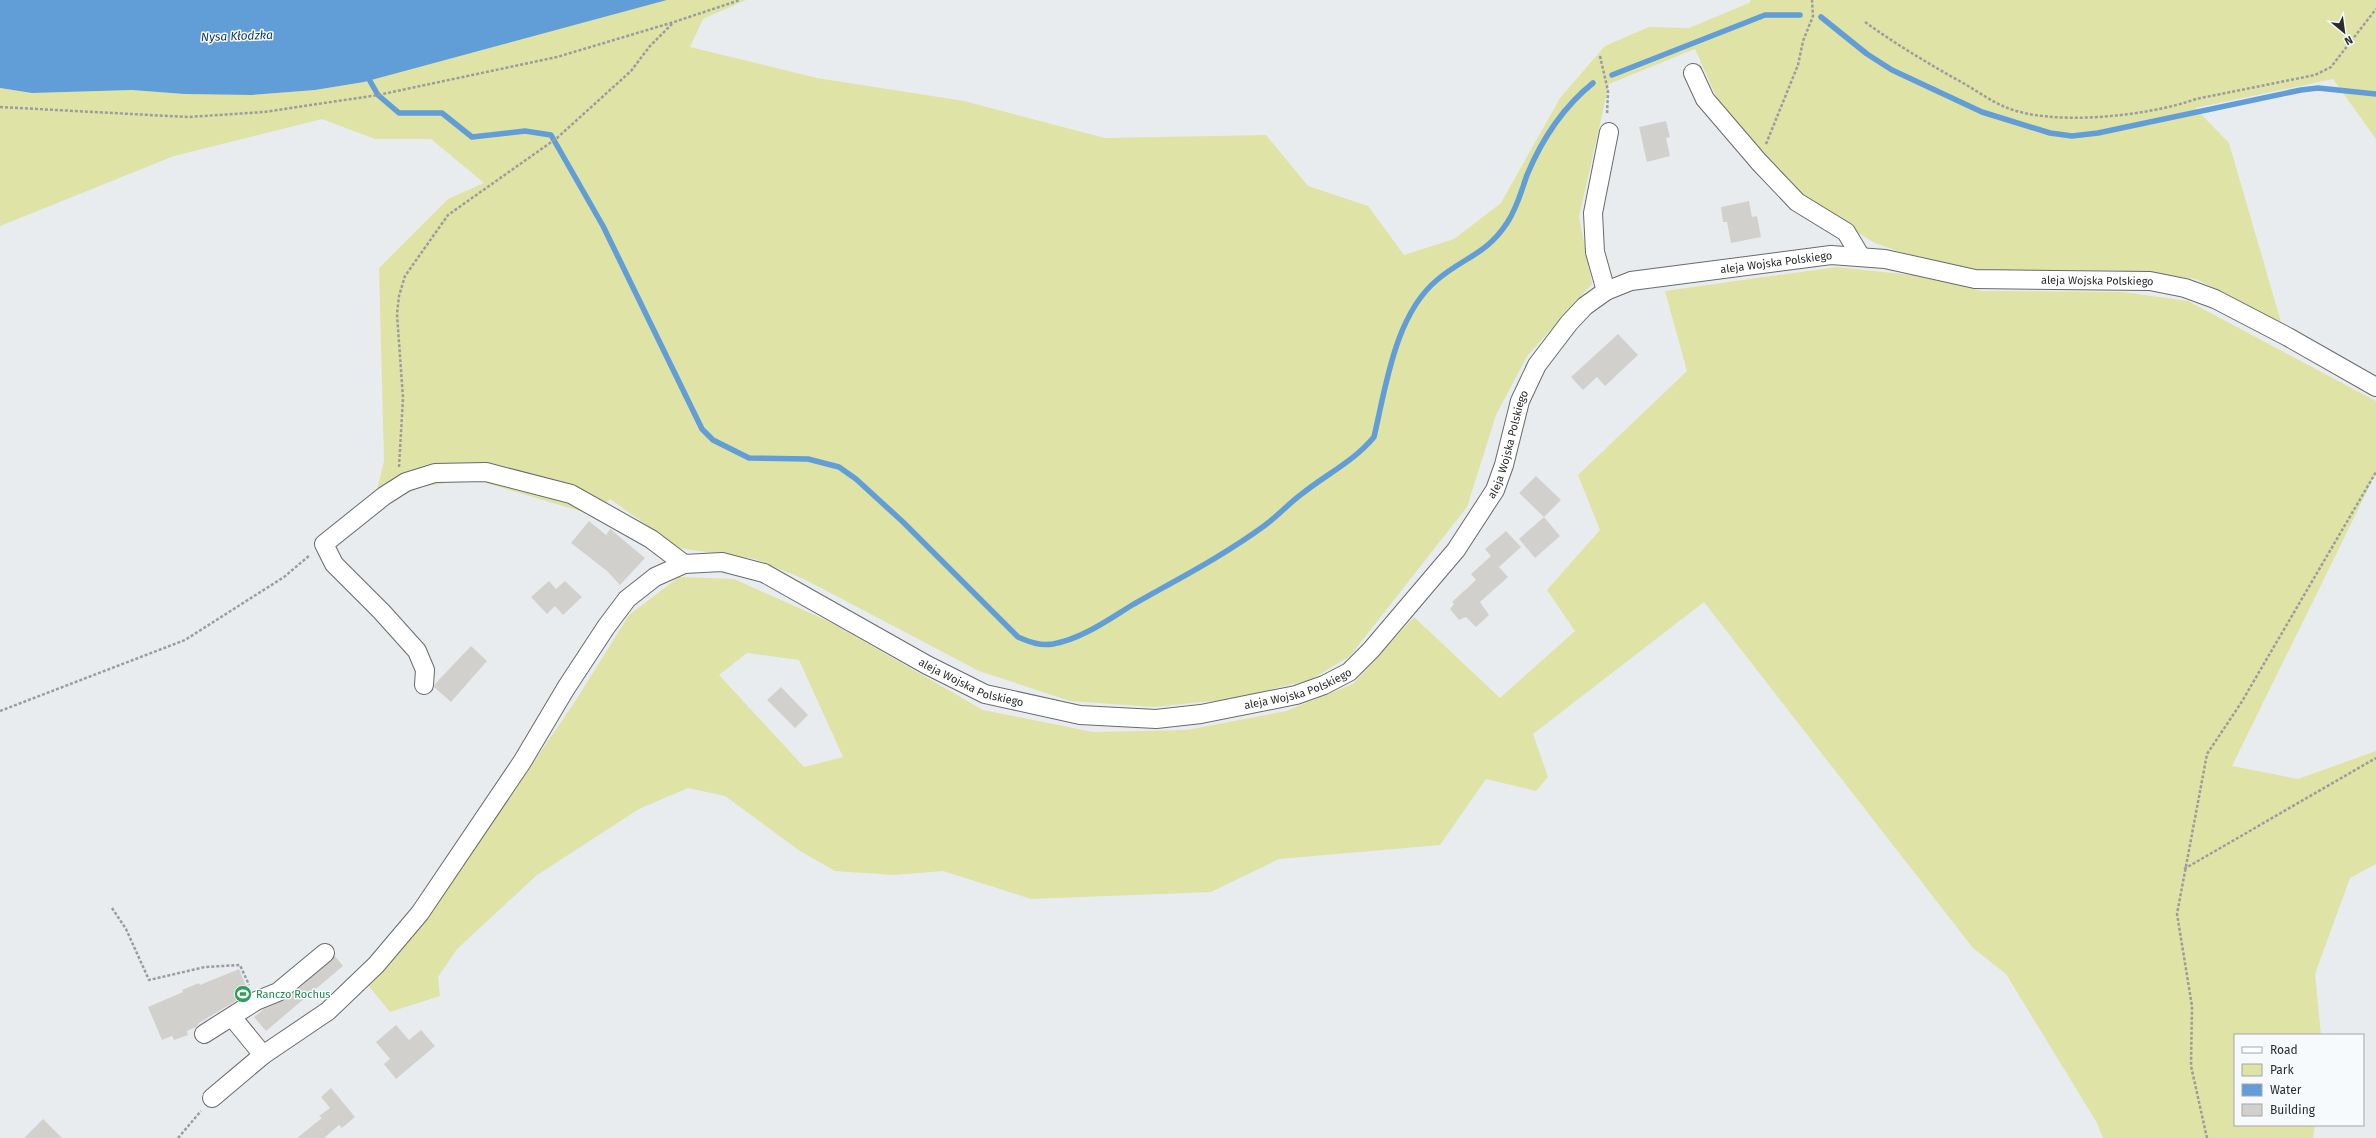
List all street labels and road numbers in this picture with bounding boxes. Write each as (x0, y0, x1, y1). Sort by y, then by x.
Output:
street label: aleja Wojska Polskiego (1720, 248, 1833, 276)
street label: aleja Wojska Polskiego (2041, 273, 2155, 288)
street label: aleja Wojska Polskiego (1485, 388, 1531, 501)
street label: aleja Wojska Polskiego (916, 655, 1025, 709)
street label: aleja Wojska Polskiego (1243, 665, 1354, 712)

